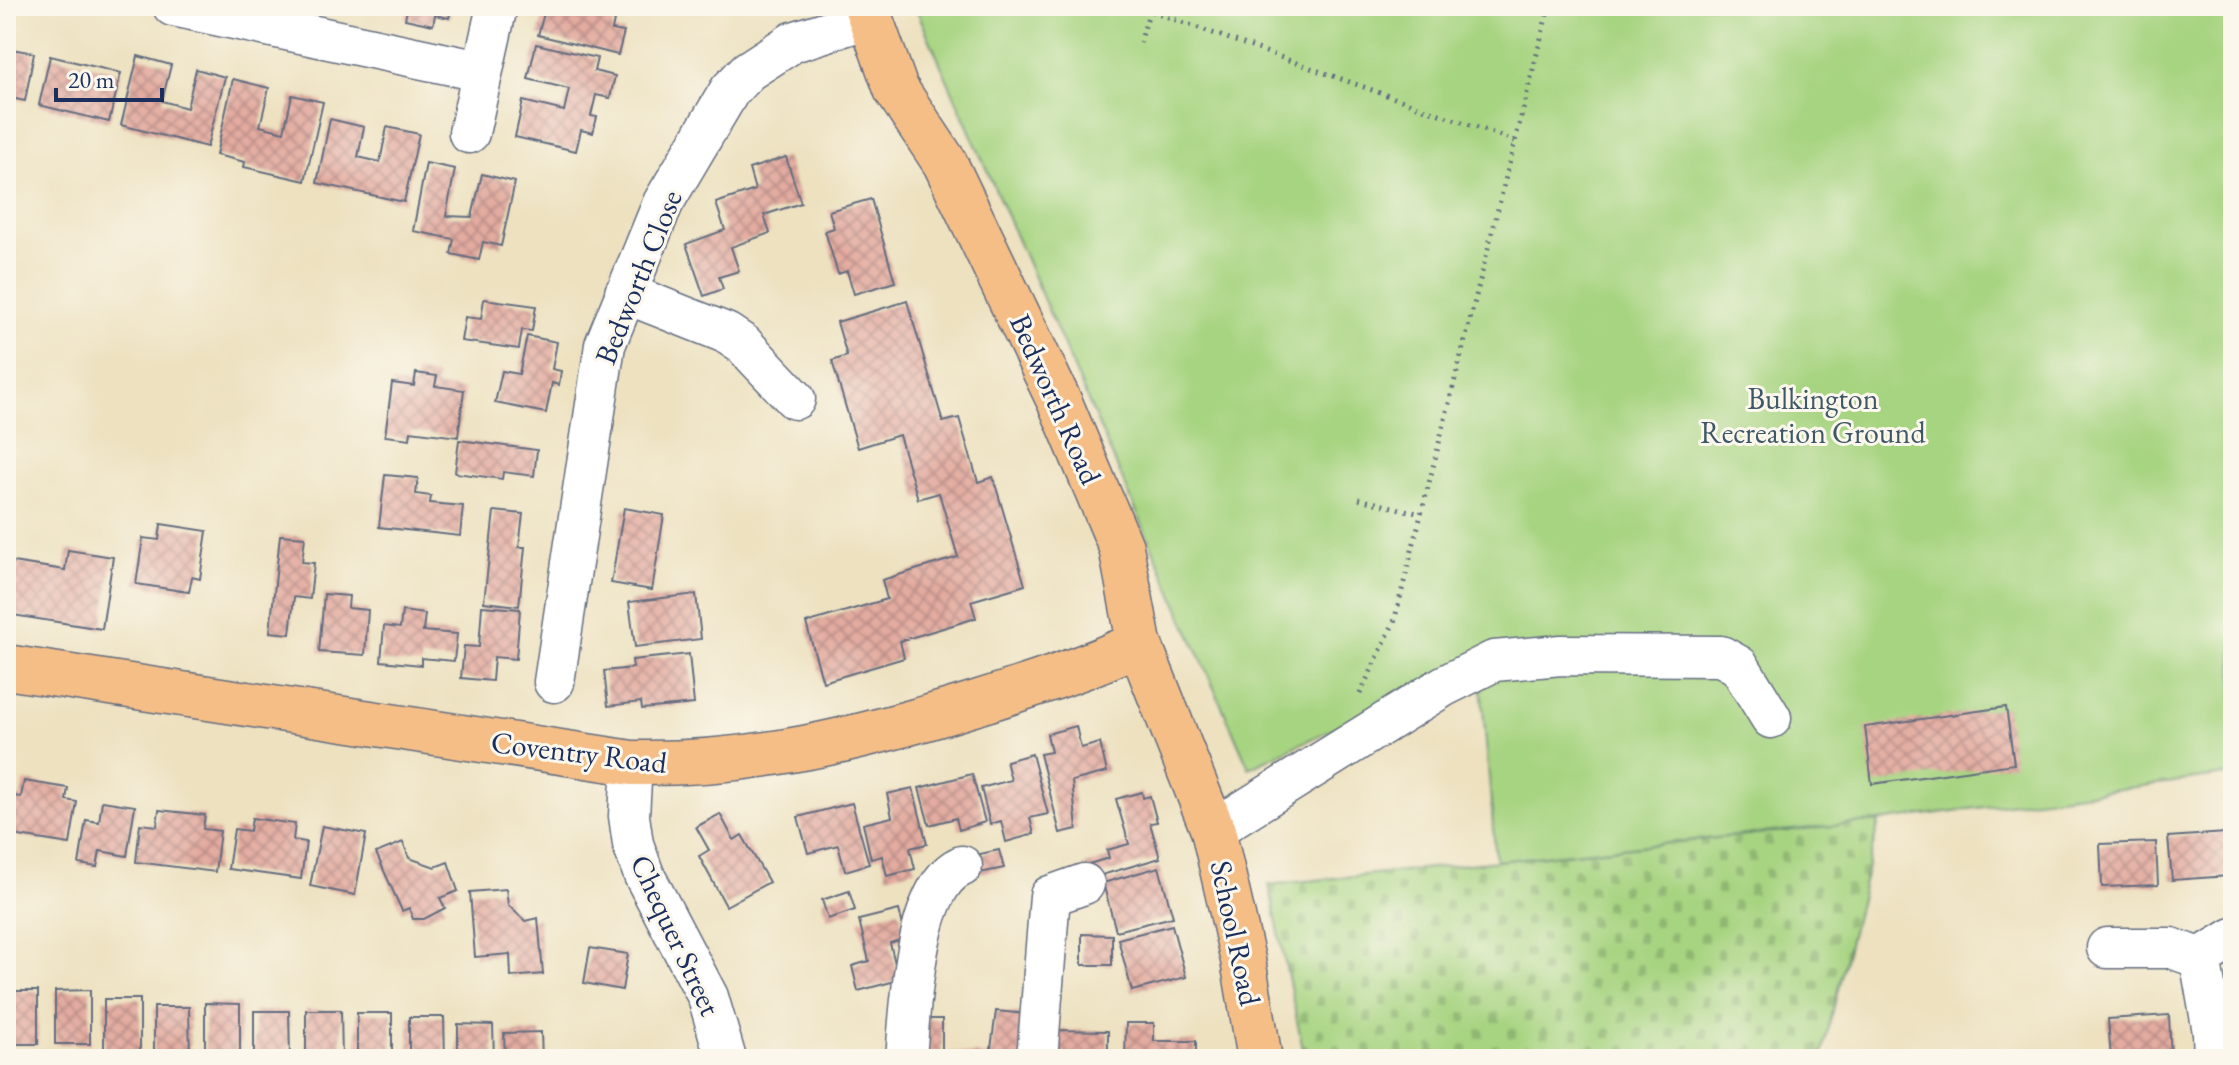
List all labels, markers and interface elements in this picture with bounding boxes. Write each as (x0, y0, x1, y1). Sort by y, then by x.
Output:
scale bar (56, 52, 162, 102)
text: 20 m (68, 64, 115, 95)
street label: Bedworth Close (585, 184, 691, 370)
street label: Bedworth Road (1001, 308, 1111, 491)
park label: Bulkington Recreation Ground (1700, 379, 1926, 452)
street label: Coventry Road (489, 722, 670, 782)
street label: Chequer Street (622, 848, 731, 1022)
street label: School Road (1202, 857, 1271, 1010)

